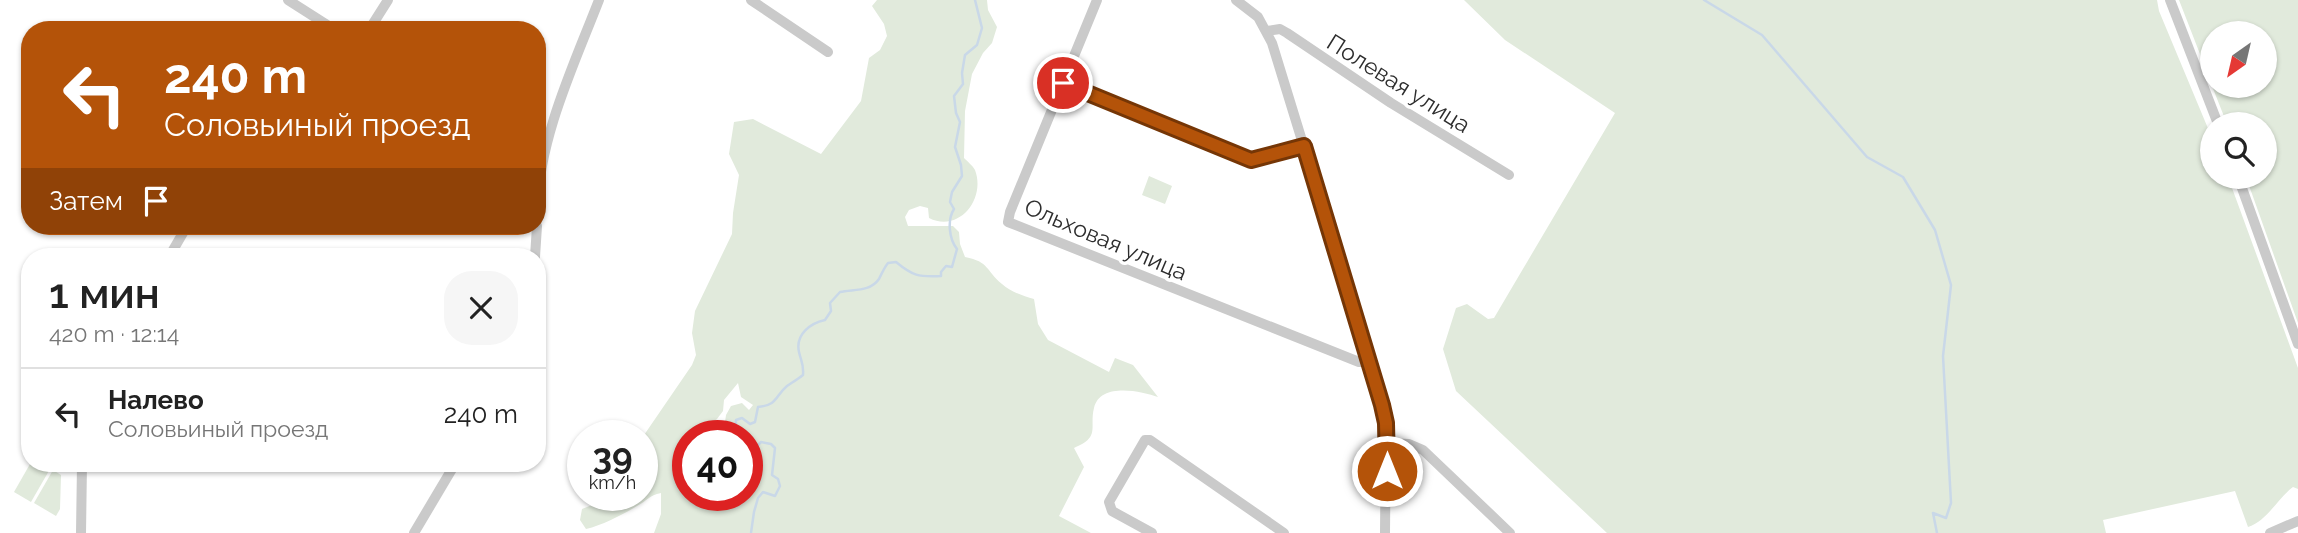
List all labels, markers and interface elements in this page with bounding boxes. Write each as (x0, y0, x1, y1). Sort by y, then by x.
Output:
north arrow (2200, 21, 2277, 98)
map controls (2200, 21, 2277, 189)
street label: Полевая улица (1322, 28, 1476, 138)
text: 240 m (164, 47, 307, 104)
icon: left (49, 49, 140, 140)
pin (1033, 53, 1093, 113)
icon: arrive (1044, 64, 1082, 102)
text: Соловьиный проезд (164, 106, 470, 143)
button: search (2200, 112, 2277, 189)
icon: arrive (137, 182, 175, 220)
text: Затем (49, 186, 123, 216)
street label: Ольховая улица (1021, 193, 1191, 285)
text: 1 мин (49, 269, 160, 318)
button: close (444, 271, 518, 345)
text: 420 m · 12:14 (49, 320, 179, 347)
text: Налево (108, 385, 204, 415)
icon: left (49, 395, 87, 433)
text: 240 m (444, 399, 518, 429)
text: Соловьиный проезд (108, 415, 328, 442)
speed limit sign: 40 (672, 420, 763, 511)
position arrow (1350, 434, 1424, 508)
text: 39 (592, 436, 633, 477)
text: km/h (589, 472, 636, 493)

